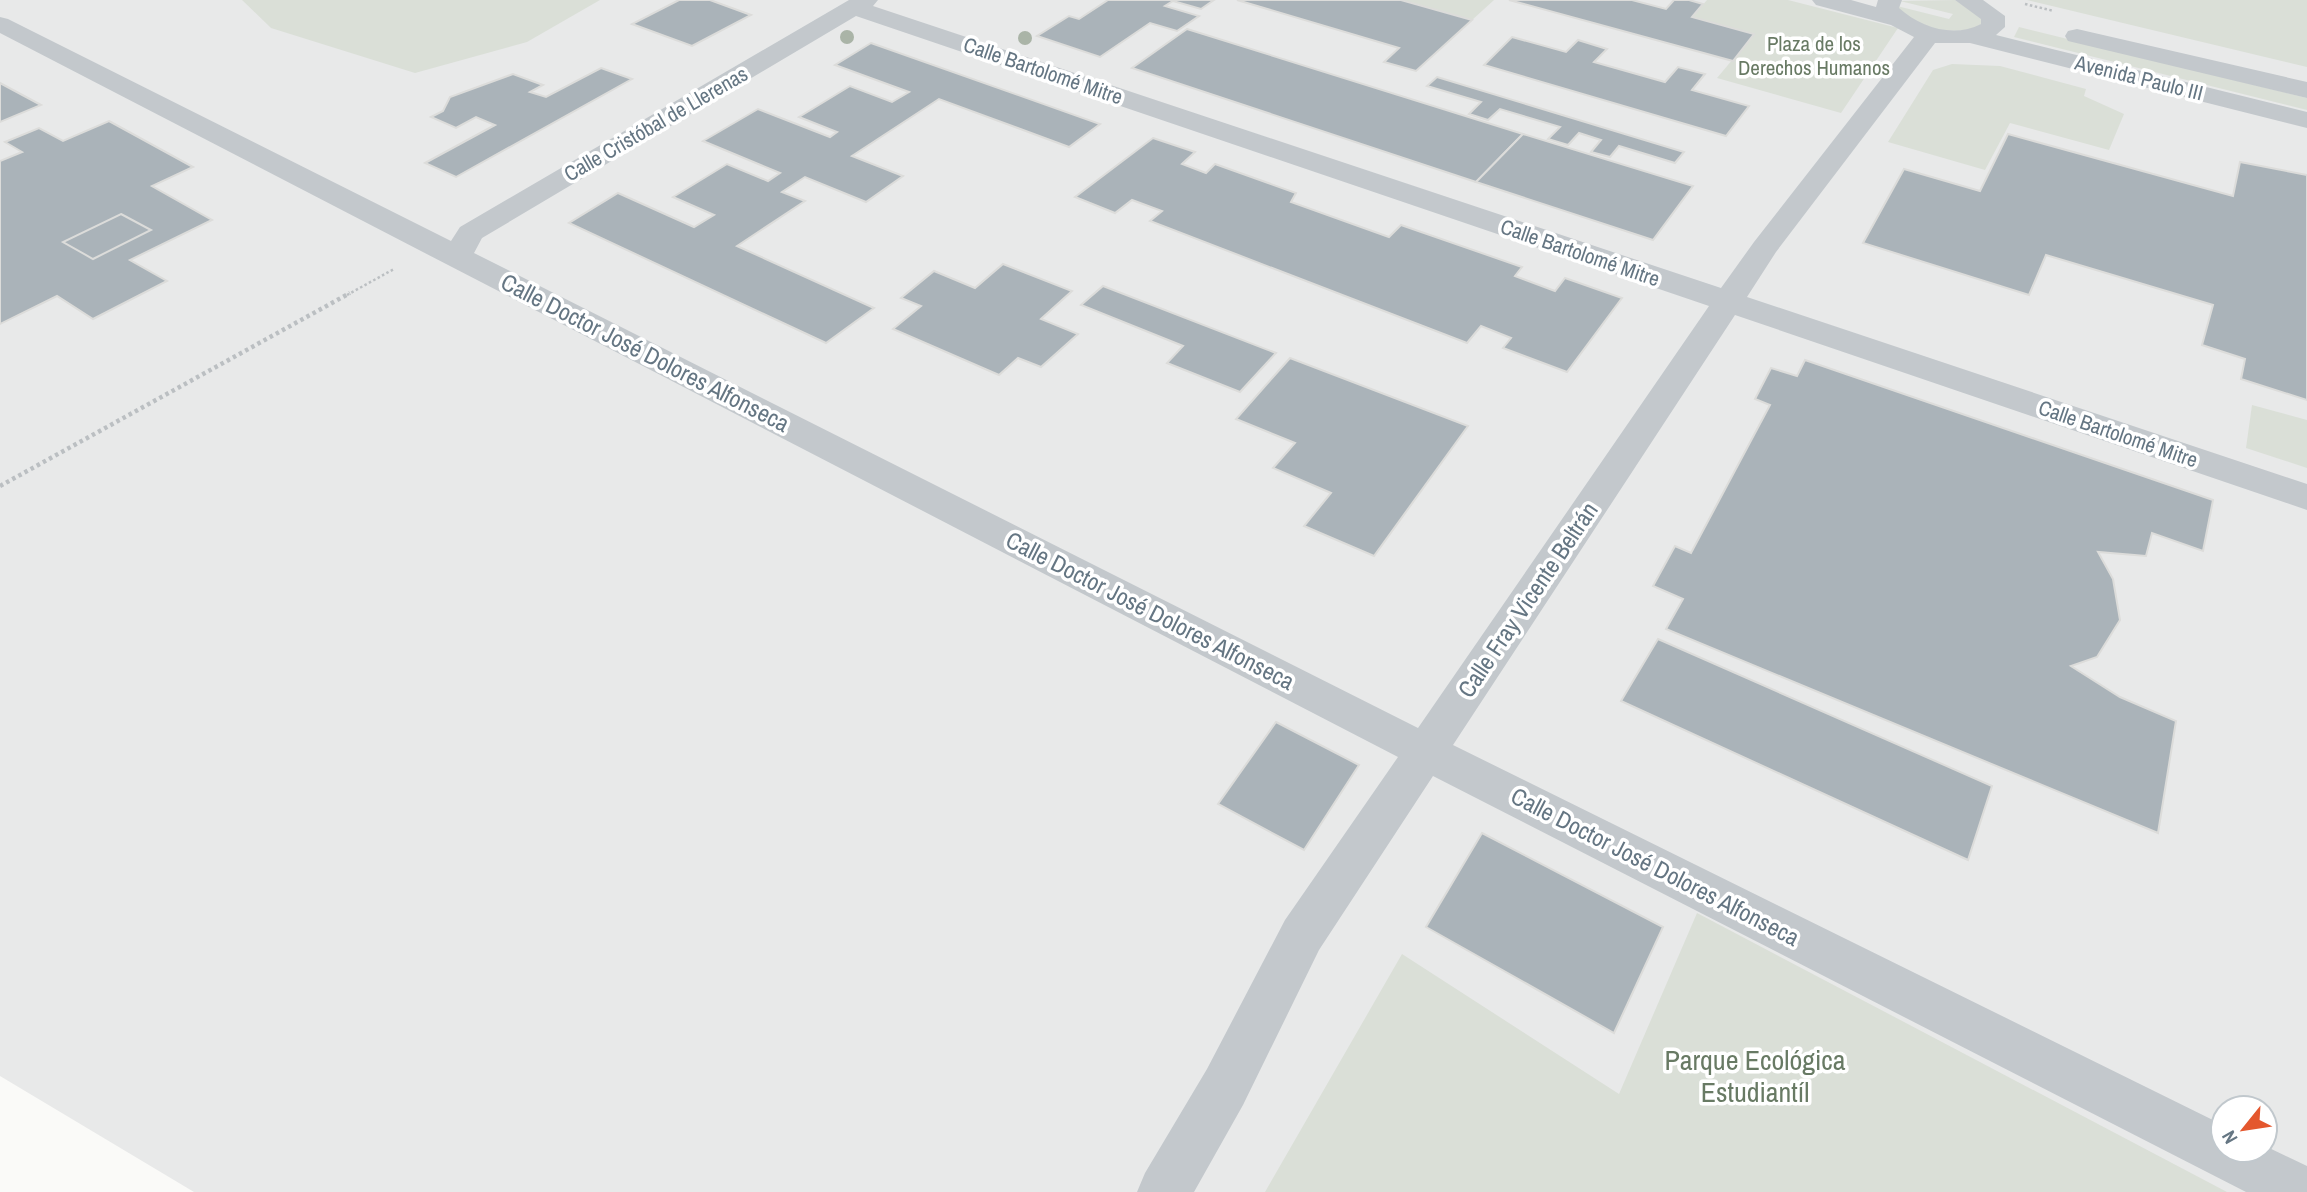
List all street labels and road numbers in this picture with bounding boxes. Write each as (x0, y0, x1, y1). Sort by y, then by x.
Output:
street label: Calle Bartolomé Mitre (960, 30, 1127, 111)
street label: Avenida Paulo III (2071, 47, 2206, 107)
street label: Calle Cristóbal de Llerenas (559, 59, 753, 188)
street label: Calle Bartolomé Mitre (1497, 212, 1664, 293)
street label: Calle Doctor José Dolores Alfonseca (496, 265, 795, 439)
street label: Calle Bartolomé Mitre (2035, 393, 2202, 474)
street label: Calle Fray Vicente Beltrán (1450, 495, 1605, 703)
street label: Calle Doctor José Dolores Alfonseca (1001, 523, 1300, 697)
street label: Calle Doctor José Dolores Alfonseca (1506, 779, 1805, 953)

